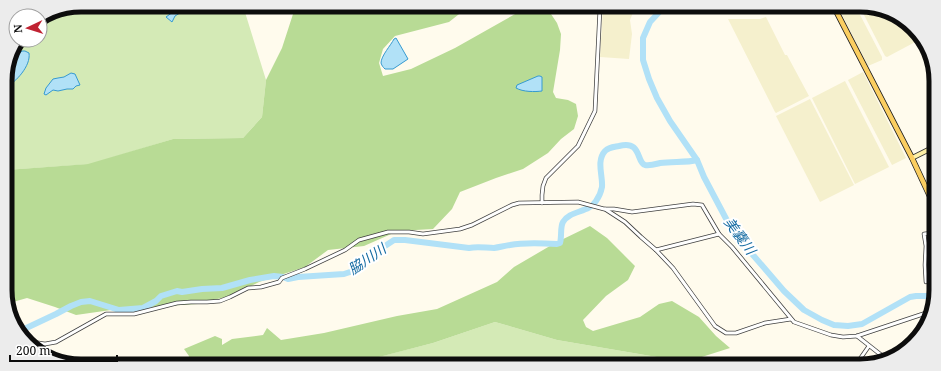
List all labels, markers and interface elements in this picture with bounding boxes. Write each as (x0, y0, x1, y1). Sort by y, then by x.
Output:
north arrow (8, 8, 48, 48)
text: N (10, 24, 25, 34)
water label: 美嚢川 (720, 213, 762, 260)
water label: 脇川川 (344, 238, 391, 278)
scale bar (10, 337, 117, 363)
text: 200 m (16, 342, 51, 359)

